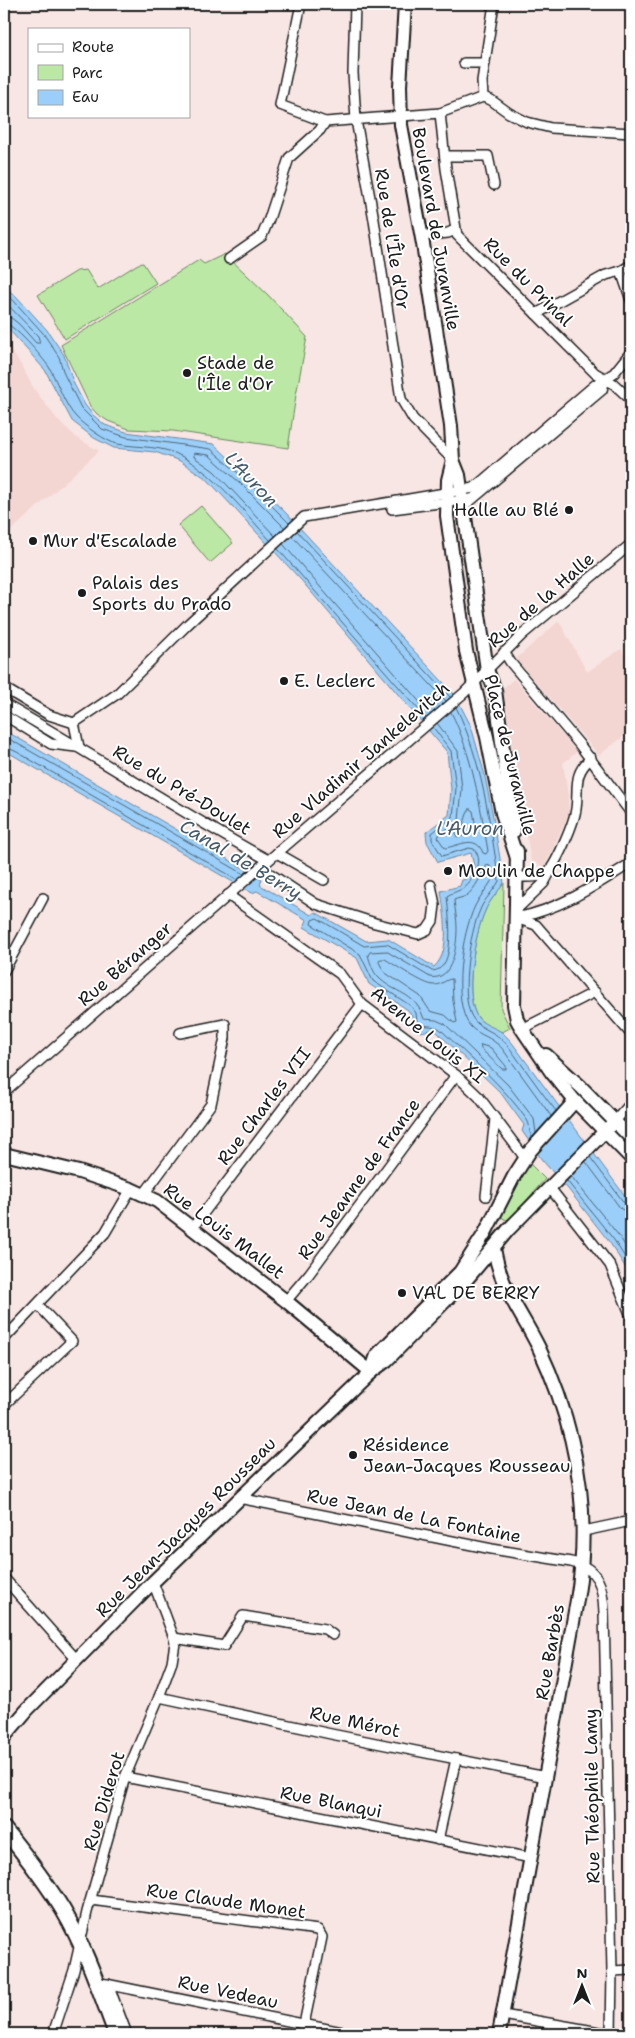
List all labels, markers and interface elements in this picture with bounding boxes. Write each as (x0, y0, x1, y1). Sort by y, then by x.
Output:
legend (28, 28, 190, 118)
text: Route (72, 37, 114, 57)
text: Parc (72, 63, 103, 83)
text: Eau (72, 87, 99, 107)
street label: Boulevard de Juranville (406, 126, 466, 332)
street label: Rue de l'Île d'Or (369, 167, 415, 311)
street label: Rue du Prinal (478, 232, 578, 332)
place label: Stade de l'Île d'Or (197, 351, 274, 396)
marker: Stade de l'Île d'Or (181, 367, 193, 379)
water label: L'Auron (219, 446, 284, 513)
place label: Halle au Blé (454, 498, 559, 522)
marker: Halle au Blé (563, 504, 575, 516)
place label: Mur d'Escalade (43, 529, 177, 553)
marker: Mur d'Escalade (27, 535, 39, 547)
street label: Rue de la Halle (483, 547, 599, 653)
place label: Palais des Sports du Prado (92, 571, 232, 616)
marker: Palais des Sports du Prado (76, 587, 88, 599)
place label: E. Leclerc (294, 669, 376, 693)
street label: Place de Juranville (478, 672, 542, 838)
marker: E. Leclerc (278, 675, 290, 687)
street label: Rue Vladimir Jankelevitch (267, 676, 455, 844)
street label: Rue du Pré-Doulet (108, 739, 256, 841)
water label: Canal de Berry (175, 813, 306, 906)
water label: L'Auron (436, 816, 504, 841)
place label: Moulin de Chappe (458, 859, 615, 883)
marker: Moulin de Chappe (442, 865, 454, 877)
street label: Rue Béranger (73, 916, 177, 1012)
street label: Avenue Louis XI (365, 981, 491, 1089)
street label: Rue Charles VII (212, 1042, 316, 1170)
street label: Rue Jeanne de France (292, 1093, 426, 1265)
street label: Rue Louis Mallet (159, 1178, 290, 1285)
place label: VAL DE BERRY (412, 1281, 540, 1305)
marker: VAL DE BERRY (396, 1287, 408, 1299)
street label: Rue Jean-Jacques Rousseau (91, 1432, 281, 1622)
place label: Résidence Jean-Jacques Rousseau (363, 1433, 570, 1478)
marker: Résidence Jean-Jacques Rousseau (347, 1449, 359, 1461)
street label: Rue Jean de La Fontaine (305, 1483, 523, 1549)
street label: Rue Barbès (530, 1602, 570, 1702)
street label: Rue Mérot (308, 1701, 403, 1743)
street label: Rue Théophile Lamy (578, 1708, 606, 1884)
street label: Rue Diderot (78, 1748, 131, 1854)
street label: Rue Blanqui (278, 1780, 384, 1824)
street label: Rue Claude Monet (145, 1878, 307, 1924)
north arrow (558, 1960, 608, 2010)
text: N (576, 1964, 588, 1982)
street label: Rue Vedeau (176, 1970, 280, 2014)

